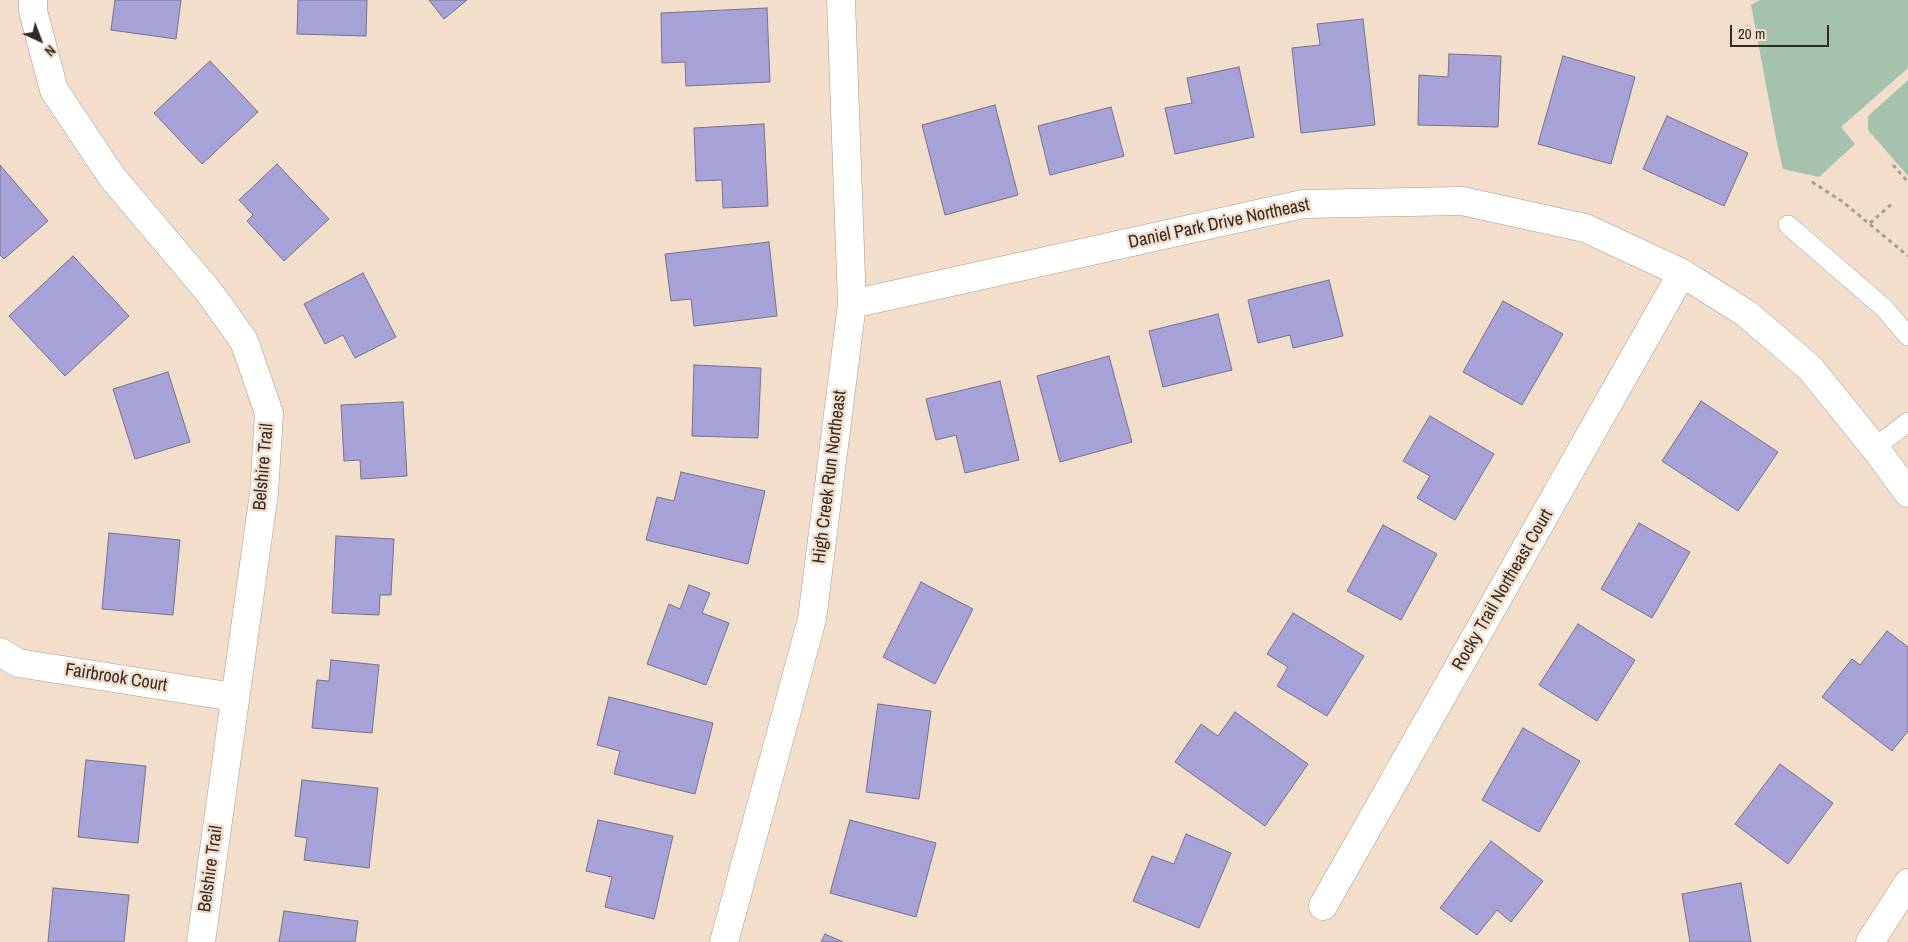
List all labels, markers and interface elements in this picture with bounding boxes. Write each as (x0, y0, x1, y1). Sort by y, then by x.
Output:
north arrow (15, 15, 65, 65)
scale bar (1733, 15, 1832, 47)
text: 20 m (1738, 23, 1765, 44)
text: N (41, 42, 59, 60)
street label: Daniel Park Drive Northeast (1126, 194, 1312, 254)
street label: High Creek Run Northeast (809, 389, 851, 565)
street label: Belshire Trail (249, 423, 279, 511)
street label: Rocky Trail Northeast Court (1448, 506, 1558, 674)
street label: Fairbrook Court (64, 659, 168, 697)
street label: Belshire Trail (194, 824, 228, 914)

